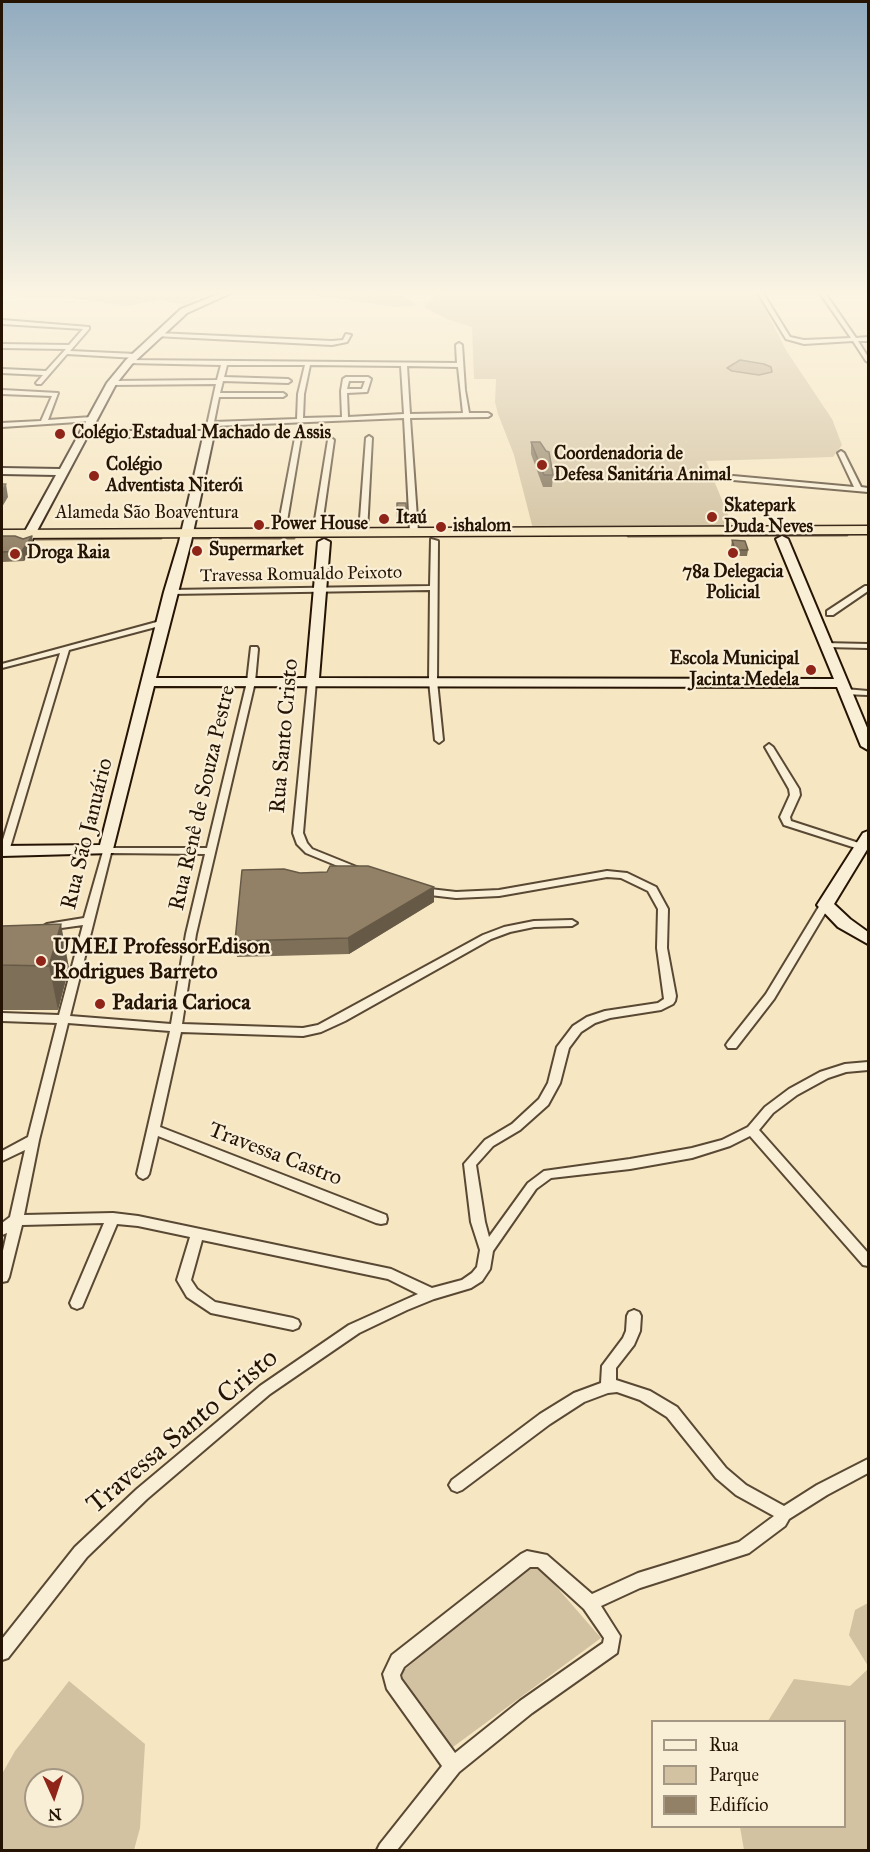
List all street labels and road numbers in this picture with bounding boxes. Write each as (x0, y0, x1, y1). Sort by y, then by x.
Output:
street label: Alameda São Boaventura (55, 503, 239, 525)
street label: Travessa Romualdo Peixoto (200, 562, 402, 588)
street label: Rua Santo Cristo (265, 658, 305, 814)
street label: Rua Renê de Souza Pestre (164, 683, 242, 913)
street label: Rua São Januário (56, 756, 120, 912)
street label: Travessa Castro (204, 1117, 346, 1193)
street label: Travessa Santo Cristo (81, 1343, 285, 1521)

